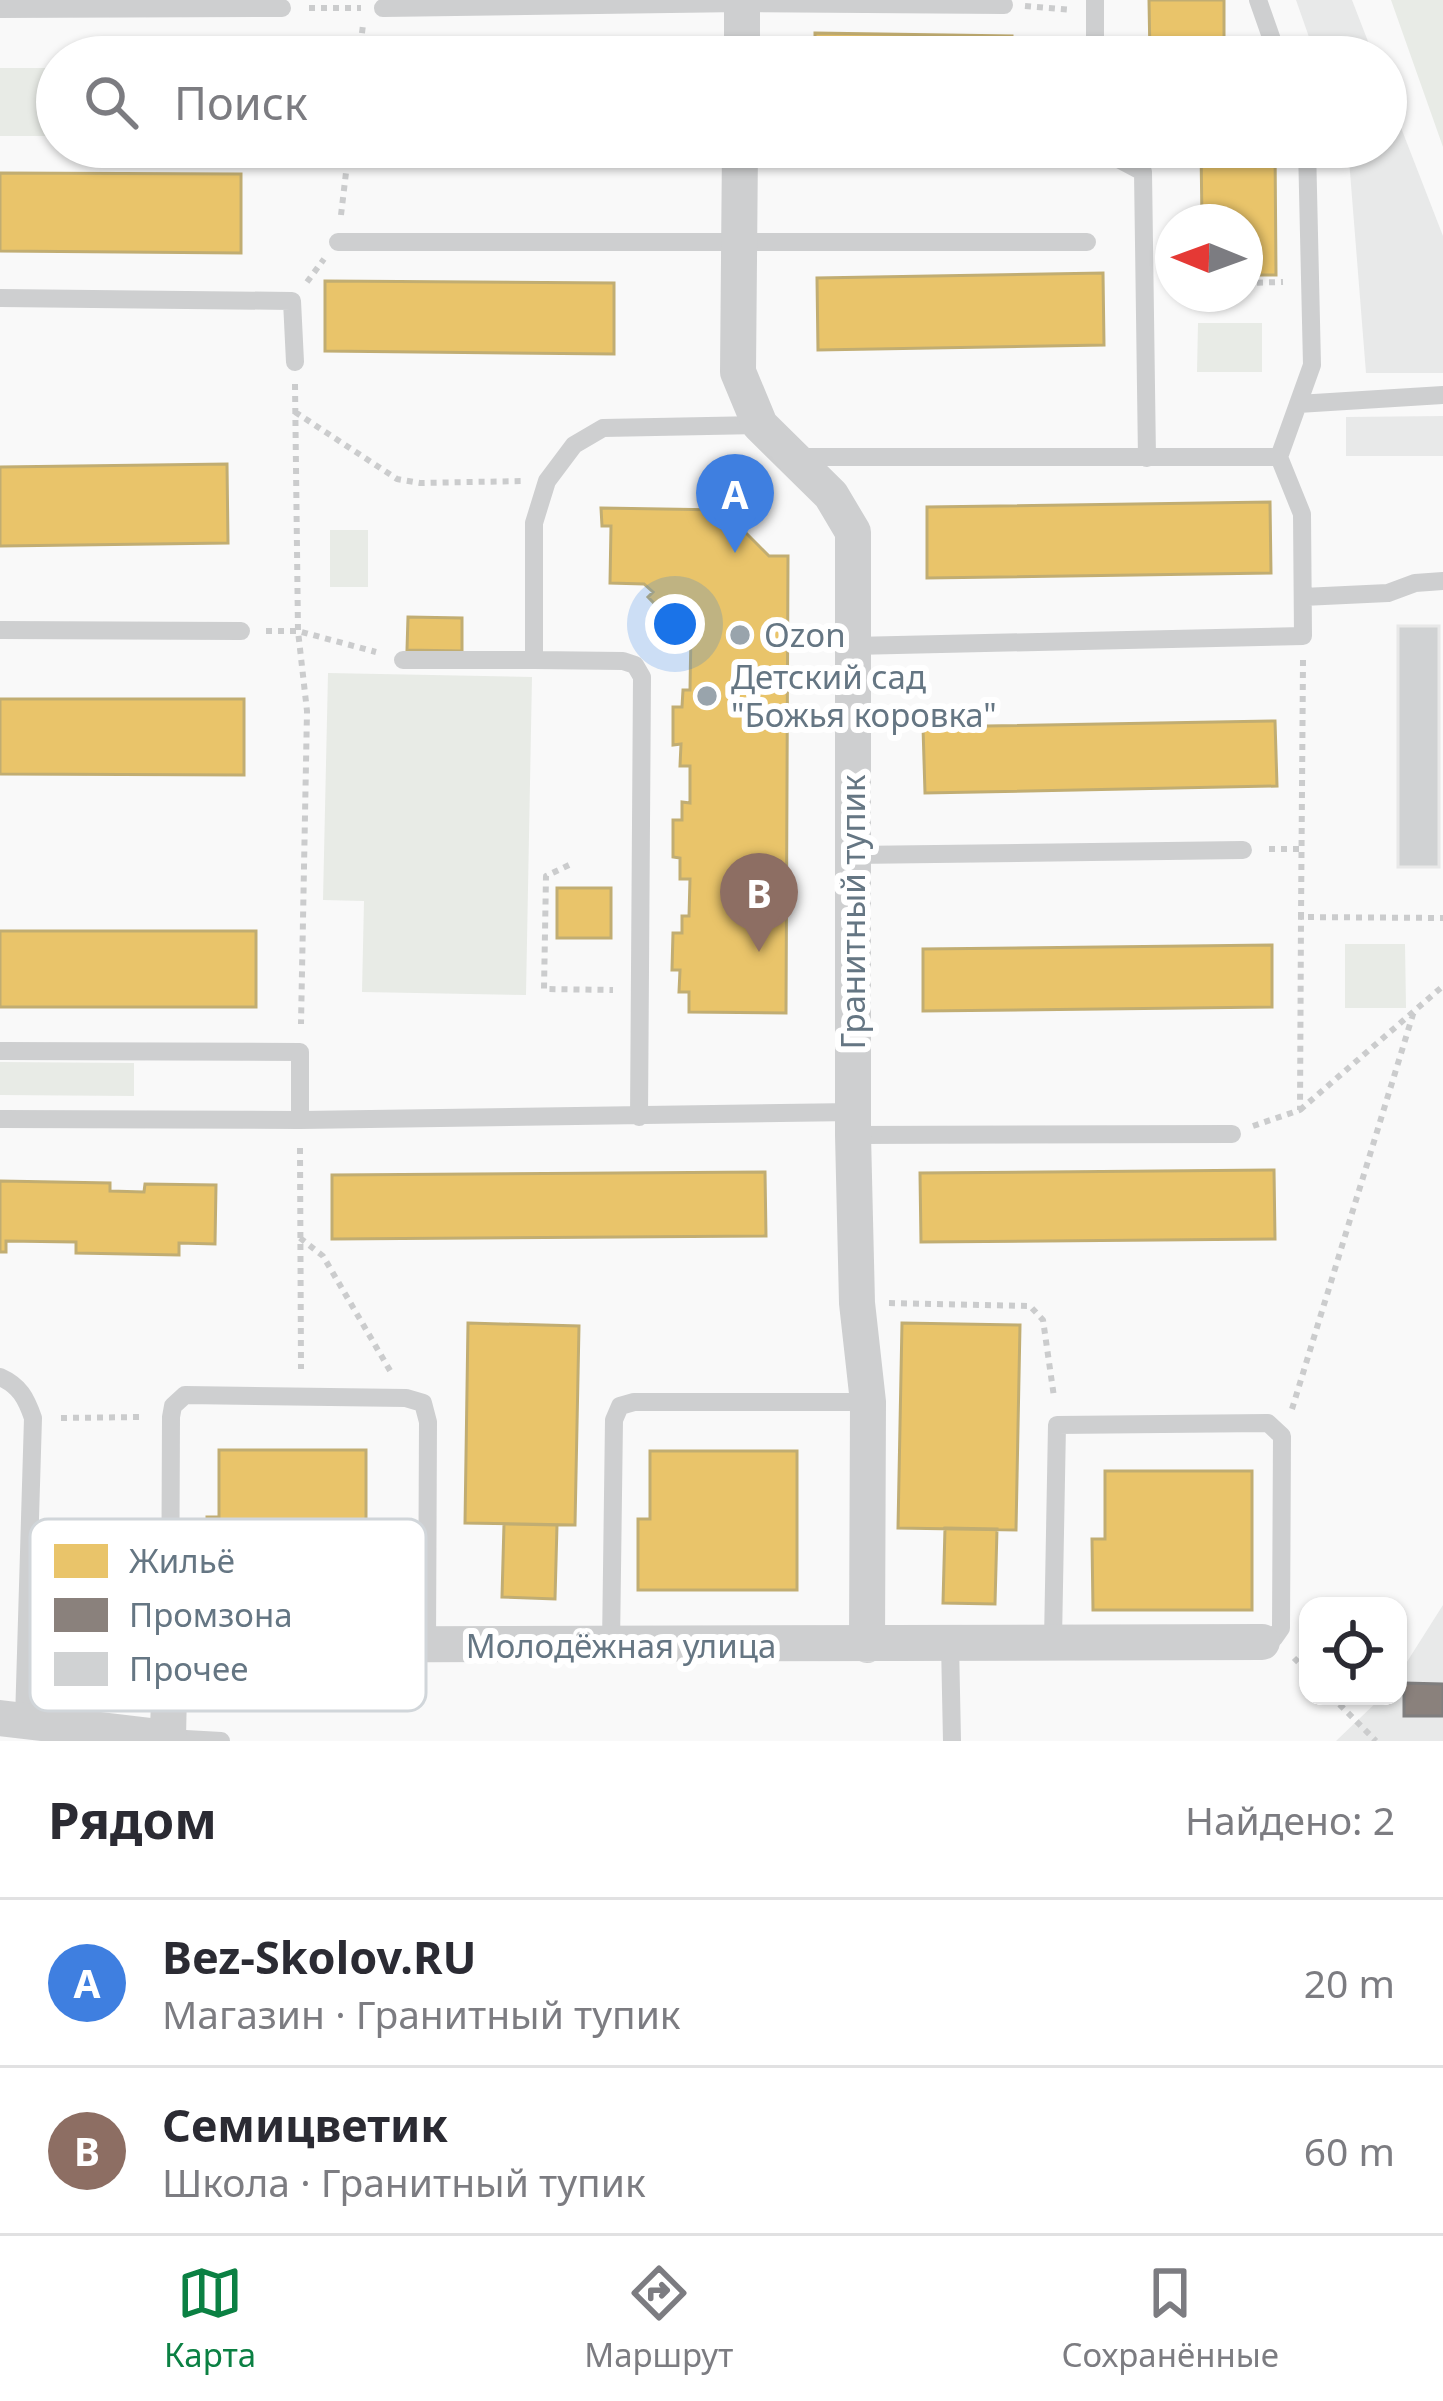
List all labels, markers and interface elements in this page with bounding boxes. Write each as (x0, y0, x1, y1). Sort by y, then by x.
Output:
search box (36, 36, 1407, 168)
icon: search (78, 69, 144, 135)
text: Поиск (174, 72, 308, 133)
north arrow (1155, 204, 1263, 312)
pin: A (696, 454, 774, 553)
your location (645, 594, 705, 654)
place label: Ozon (764, 612, 846, 657)
marker: Ozon (727, 622, 753, 648)
place label: Детский сад "Божья коровка" (731, 654, 997, 737)
marker: Детский сад "Божья коровка" (694, 683, 720, 709)
street label: Гранитный тупик (830, 774, 875, 1049)
pin: B (720, 853, 798, 952)
legend (30, 1519, 426, 1711)
text: Жильё (129, 1538, 235, 1583)
text: Промзона (129, 1592, 293, 1637)
map controls (1299, 1597, 1407, 1705)
button: locate (1299, 1597, 1407, 1705)
street label: Молодёжная улица (466, 1623, 776, 1668)
text: Прочее (129, 1646, 248, 1691)
text: Рядом (48, 1784, 217, 1854)
text: Найдено: 2 (1185, 1793, 1395, 1846)
text: Bez-Skolov.RU (162, 1926, 476, 1987)
text: A (74, 1956, 101, 2009)
text: 20 m (1304, 1956, 1395, 2009)
text: Магазин · Гранитный тупик (162, 1987, 681, 2040)
text: Семицветик (162, 2094, 448, 2155)
text: B (74, 2124, 100, 2177)
text: 60 m (1304, 2124, 1395, 2177)
text: Школа · Гранитный тупик (162, 2155, 646, 2208)
tab: Карта (164, 2260, 256, 2377)
tab: Маршрут (584, 2260, 733, 2377)
tab: Сохранённые (1061, 2260, 1279, 2377)

